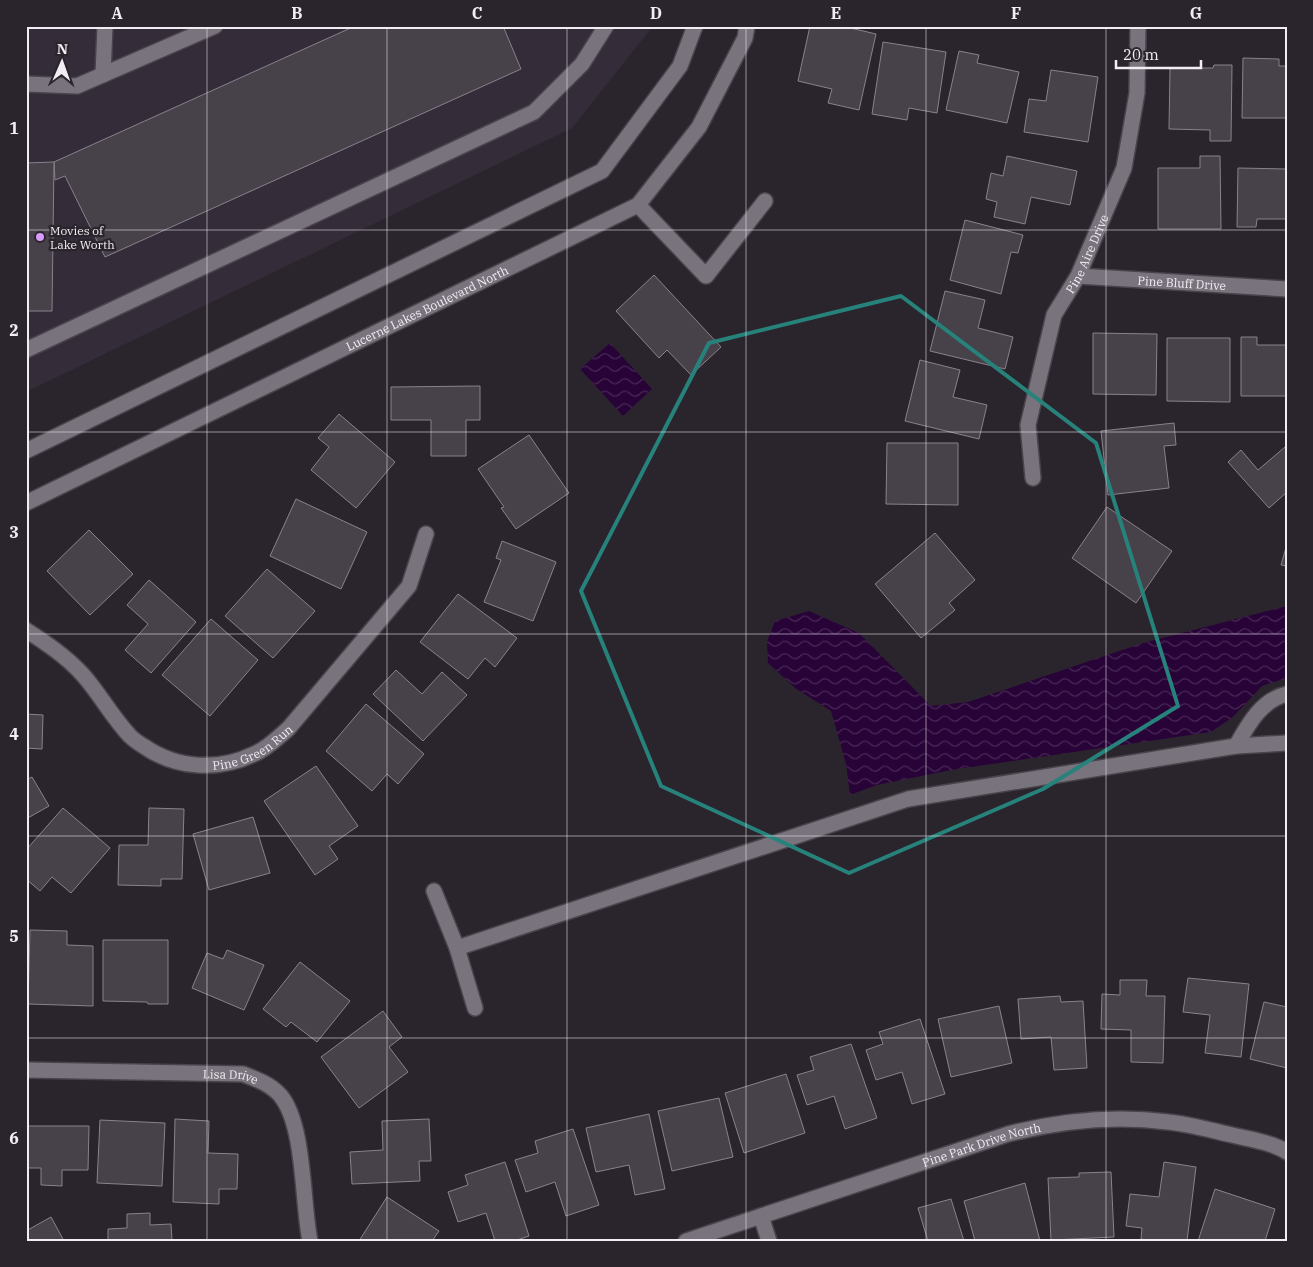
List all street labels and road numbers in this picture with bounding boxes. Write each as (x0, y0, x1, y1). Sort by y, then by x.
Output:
street label: Pine Aire Drive (1062, 212, 1111, 296)
street label: Lucerne Lakes Boulevard North (343, 262, 511, 354)
street label: Pine Bluff Drive (1137, 272, 1226, 293)
street label: Pine Green Run (212, 721, 295, 773)
street label: Lisa Drive (203, 1066, 261, 1087)
street label: Pine Park Drive North (920, 1119, 1043, 1170)

